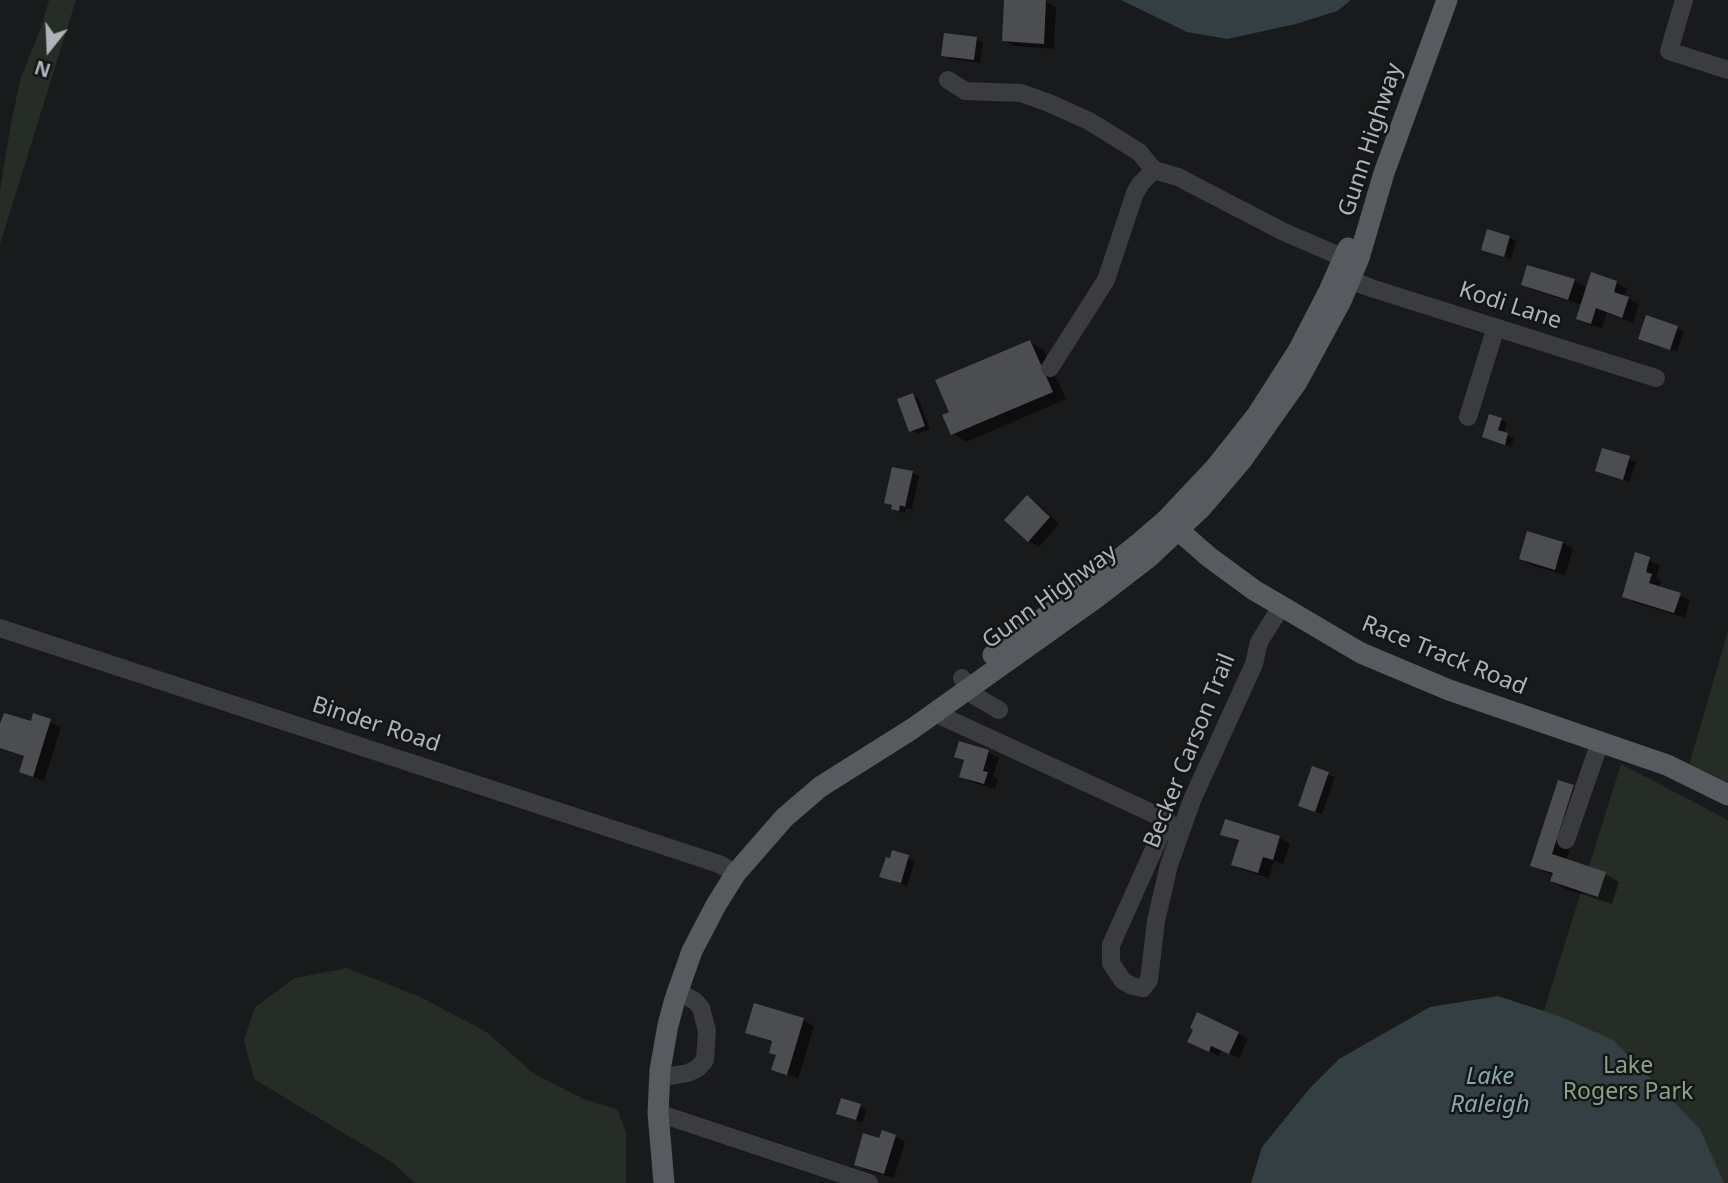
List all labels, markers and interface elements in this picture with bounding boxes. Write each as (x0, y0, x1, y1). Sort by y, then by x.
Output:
north arrow (14, 14, 84, 84)
text: N (31, 54, 54, 84)
street label: Gunn Highway (1333, 60, 1409, 220)
street label: Kodi Lane (1455, 276, 1565, 336)
street label: Gunn Highway (977, 539, 1123, 655)
street label: Race Track Road (1358, 610, 1530, 702)
street label: Becker Carson Trail (1138, 650, 1242, 852)
street label: Binder Road (309, 691, 443, 759)
park label: Lake Rogers Park (1563, 1052, 1693, 1106)
water label: Lake Raleigh (1450, 1063, 1530, 1119)

